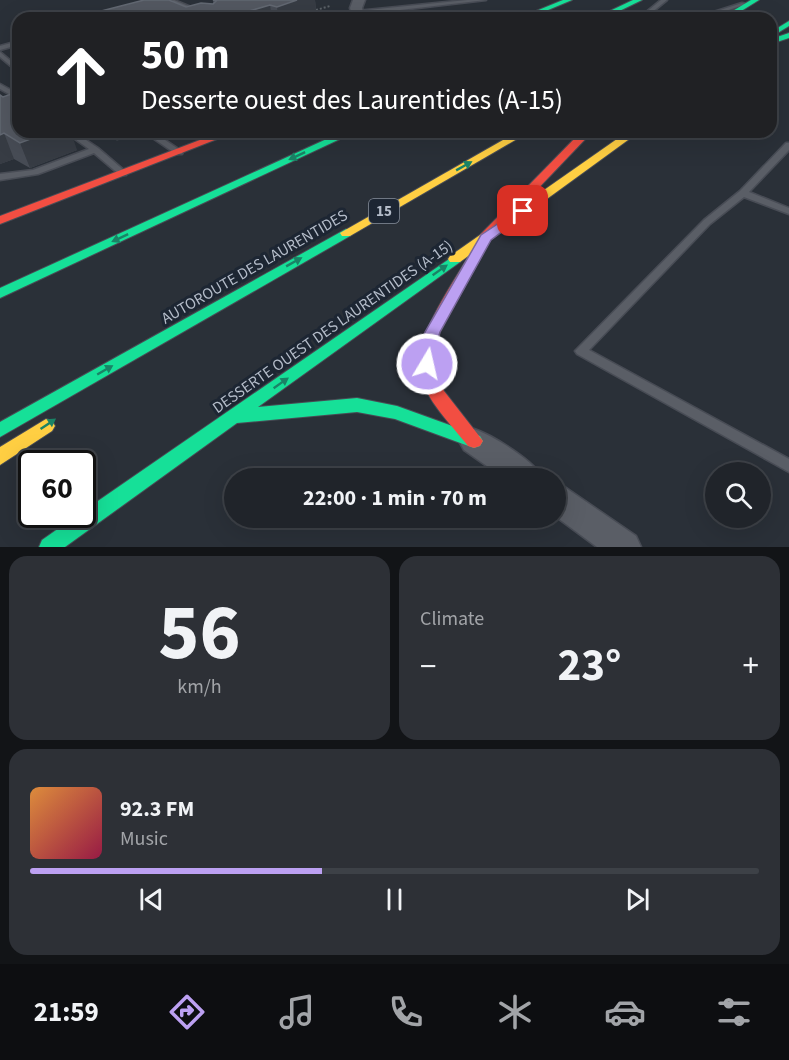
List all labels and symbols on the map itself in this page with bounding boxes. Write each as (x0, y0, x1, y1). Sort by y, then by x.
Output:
one-way arrow (288, 152, 305, 161)
one-way arrow (456, 161, 473, 171)
pin (497, 185, 548, 236)
road number: 15 (369, 199, 399, 223)
street label: AUTOROUTE DES LAURENTIDES (157, 204, 352, 329)
one-way arrow (110, 233, 128, 243)
street label: DESSERTE OUEST DES LAURENTIDES (A-15) (208, 235, 457, 419)
one-way arrow (286, 257, 303, 267)
one-way arrow (432, 265, 448, 276)
position arrow (395, 332, 459, 396)
one-way arrow (97, 365, 114, 375)
one-way arrow (273, 377, 289, 389)
one-way arrow (40, 418, 56, 430)
speed limit sign: 60 (18, 450, 96, 528)

